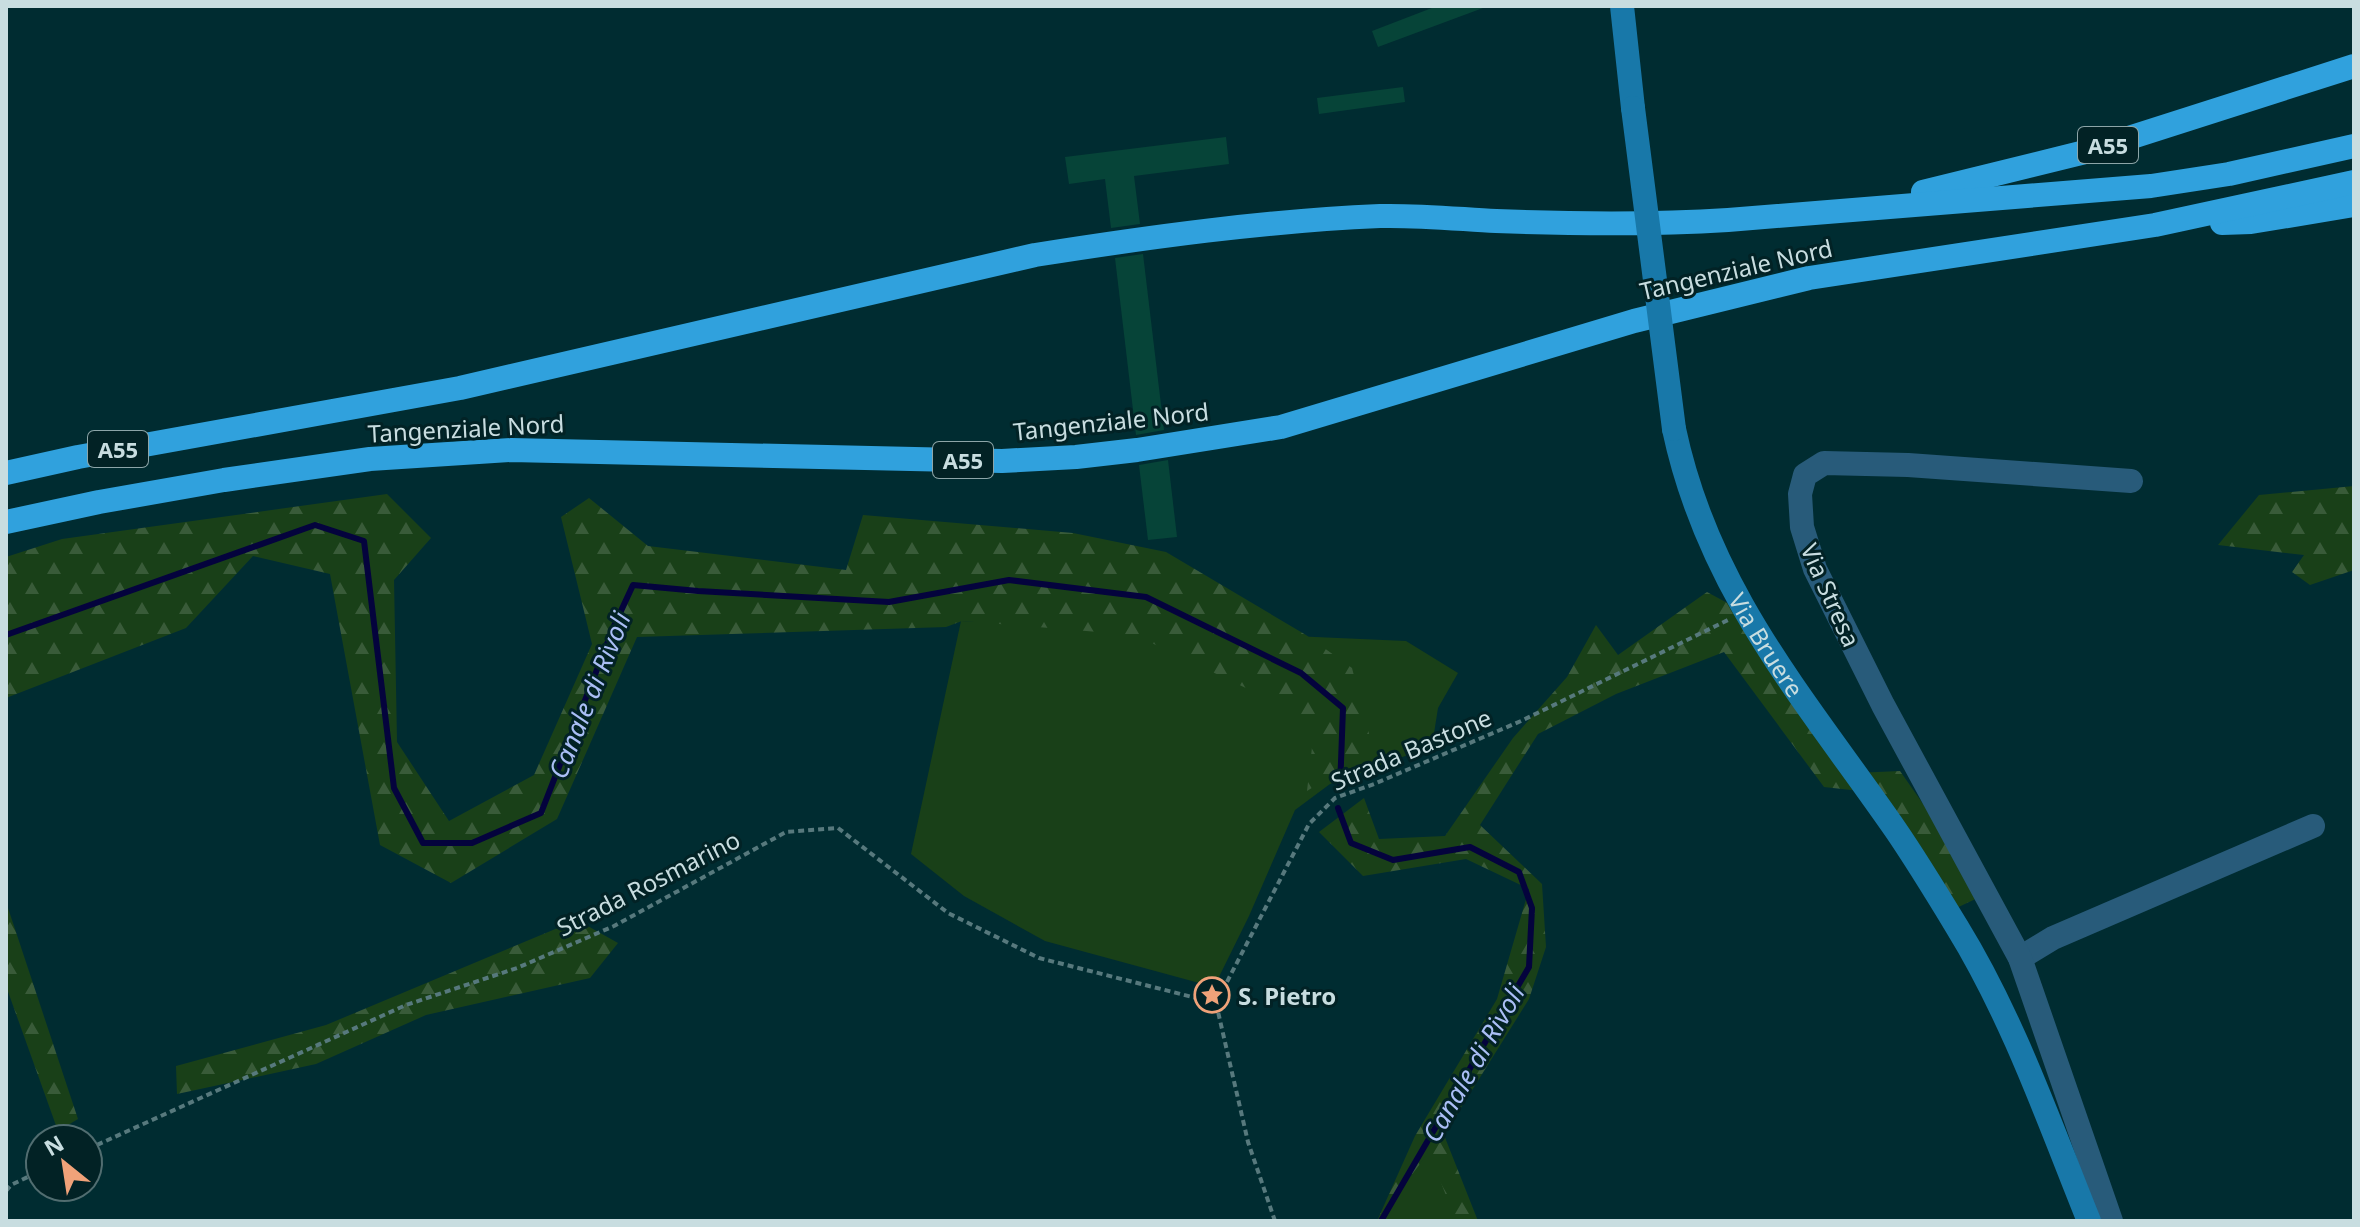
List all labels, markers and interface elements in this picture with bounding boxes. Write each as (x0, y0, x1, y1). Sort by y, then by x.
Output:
road number: A55 (2078, 127, 2138, 163)
street label: Tangenziale Nord (1636, 231, 1836, 307)
street label: Tangenziale Nord (1011, 394, 1211, 448)
street label: Tangenziale Nord (367, 406, 565, 450)
road number: A55 (88, 431, 148, 467)
road number: A55 (933, 442, 993, 478)
street label: Via Stresa (1794, 538, 1868, 652)
street label: Via Bruere (1722, 586, 1812, 703)
water label: Canale di Rivoli (539, 605, 639, 784)
street label: Strada Bastone (1326, 700, 1496, 798)
street label: Strada Rosmarino (551, 823, 745, 943)
place icon: S. Pietro (1193, 976, 1231, 1014)
water label: Canale di Rivoli (1413, 976, 1533, 1148)
place label: S. Pietro (1238, 979, 1336, 1012)
north arrow (24, 1123, 104, 1203)
text: N (38, 1127, 69, 1162)

